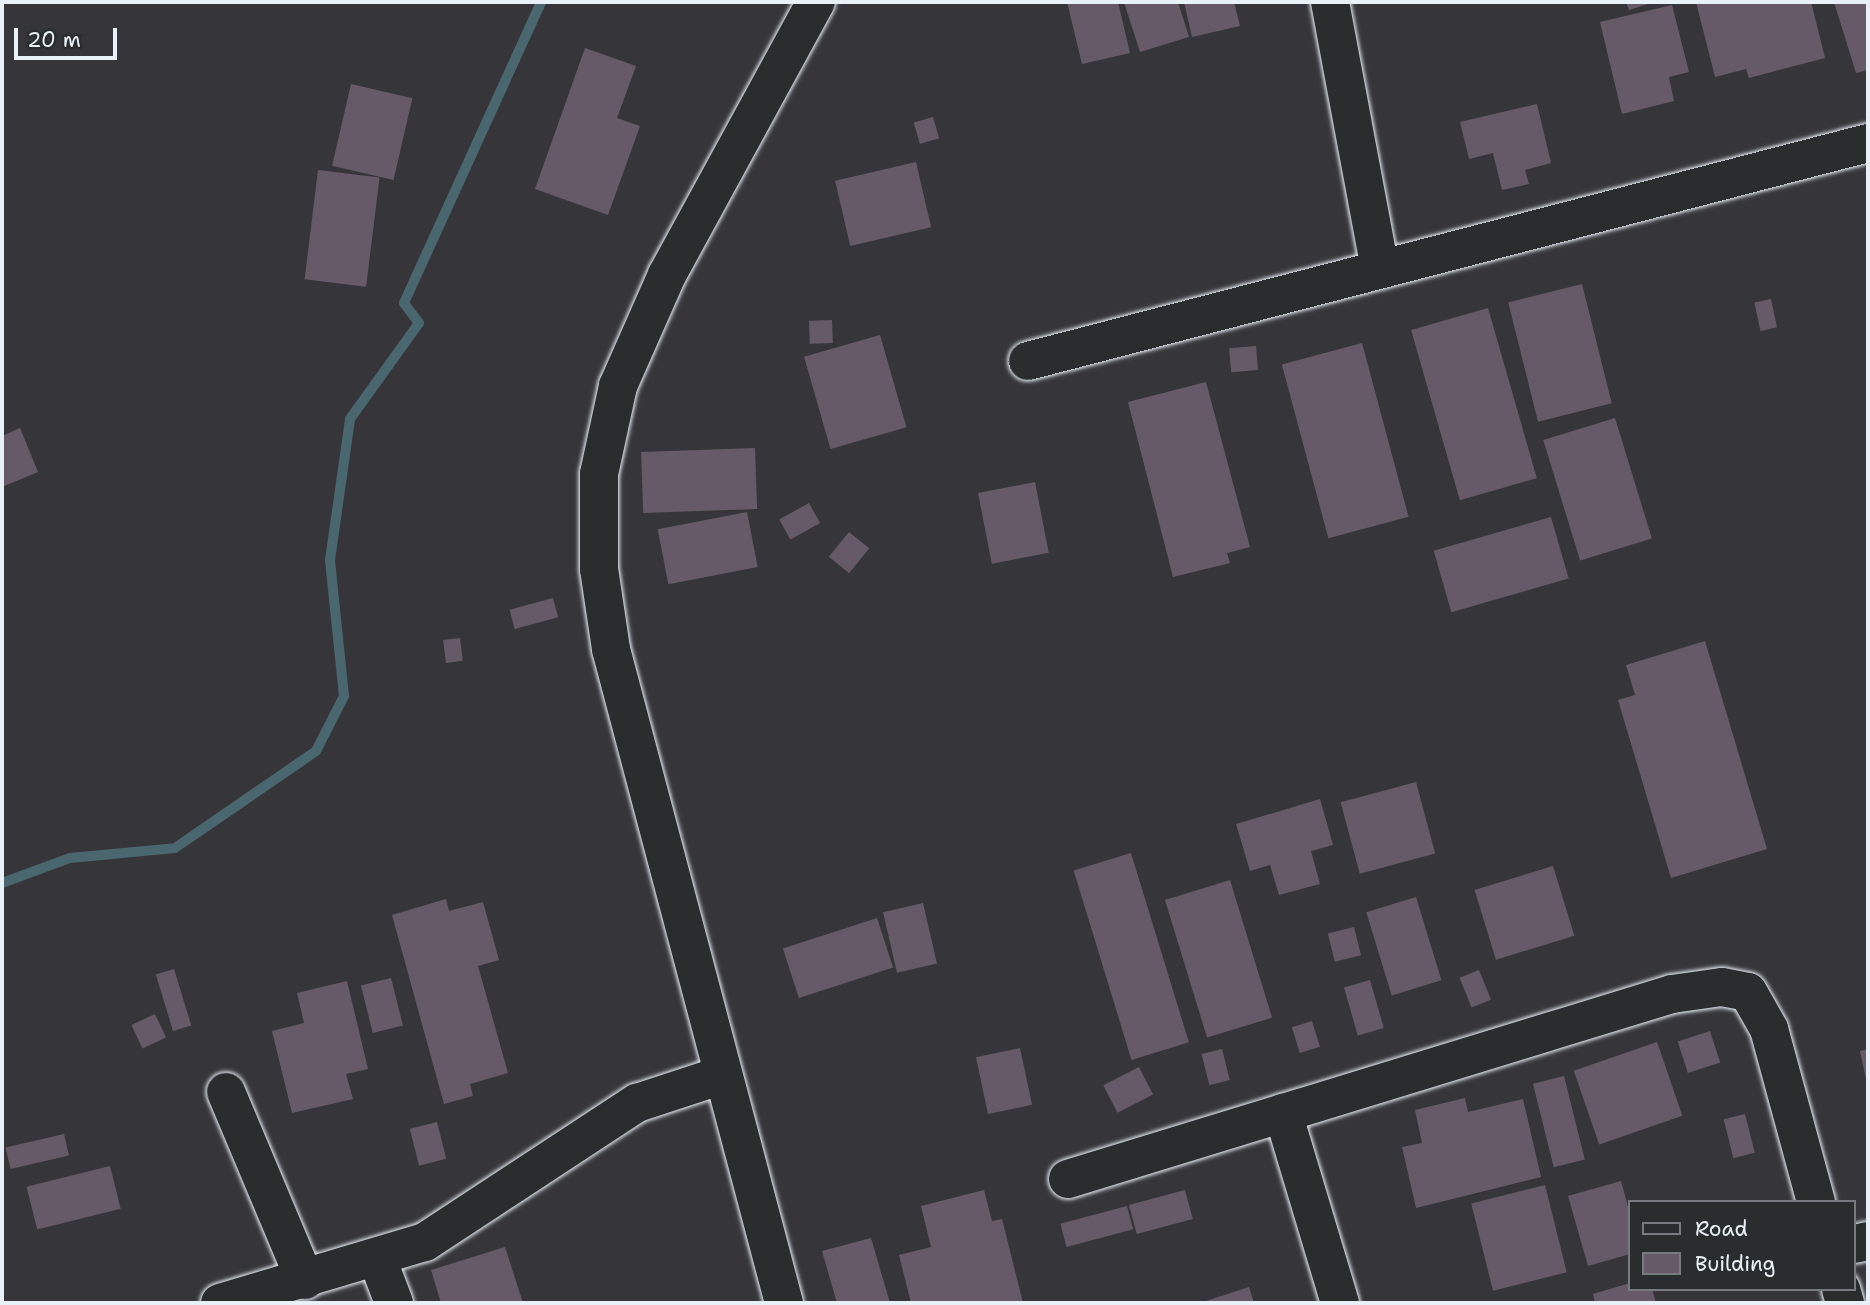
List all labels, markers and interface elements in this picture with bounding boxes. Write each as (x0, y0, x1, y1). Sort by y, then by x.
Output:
scale bar (18, 14, 121, 58)
text: 20 m (27, 26, 81, 54)
legend (1629, 1200, 1856, 1291)
text: Road (1695, 1215, 1748, 1243)
text: Building (1695, 1250, 1775, 1278)

